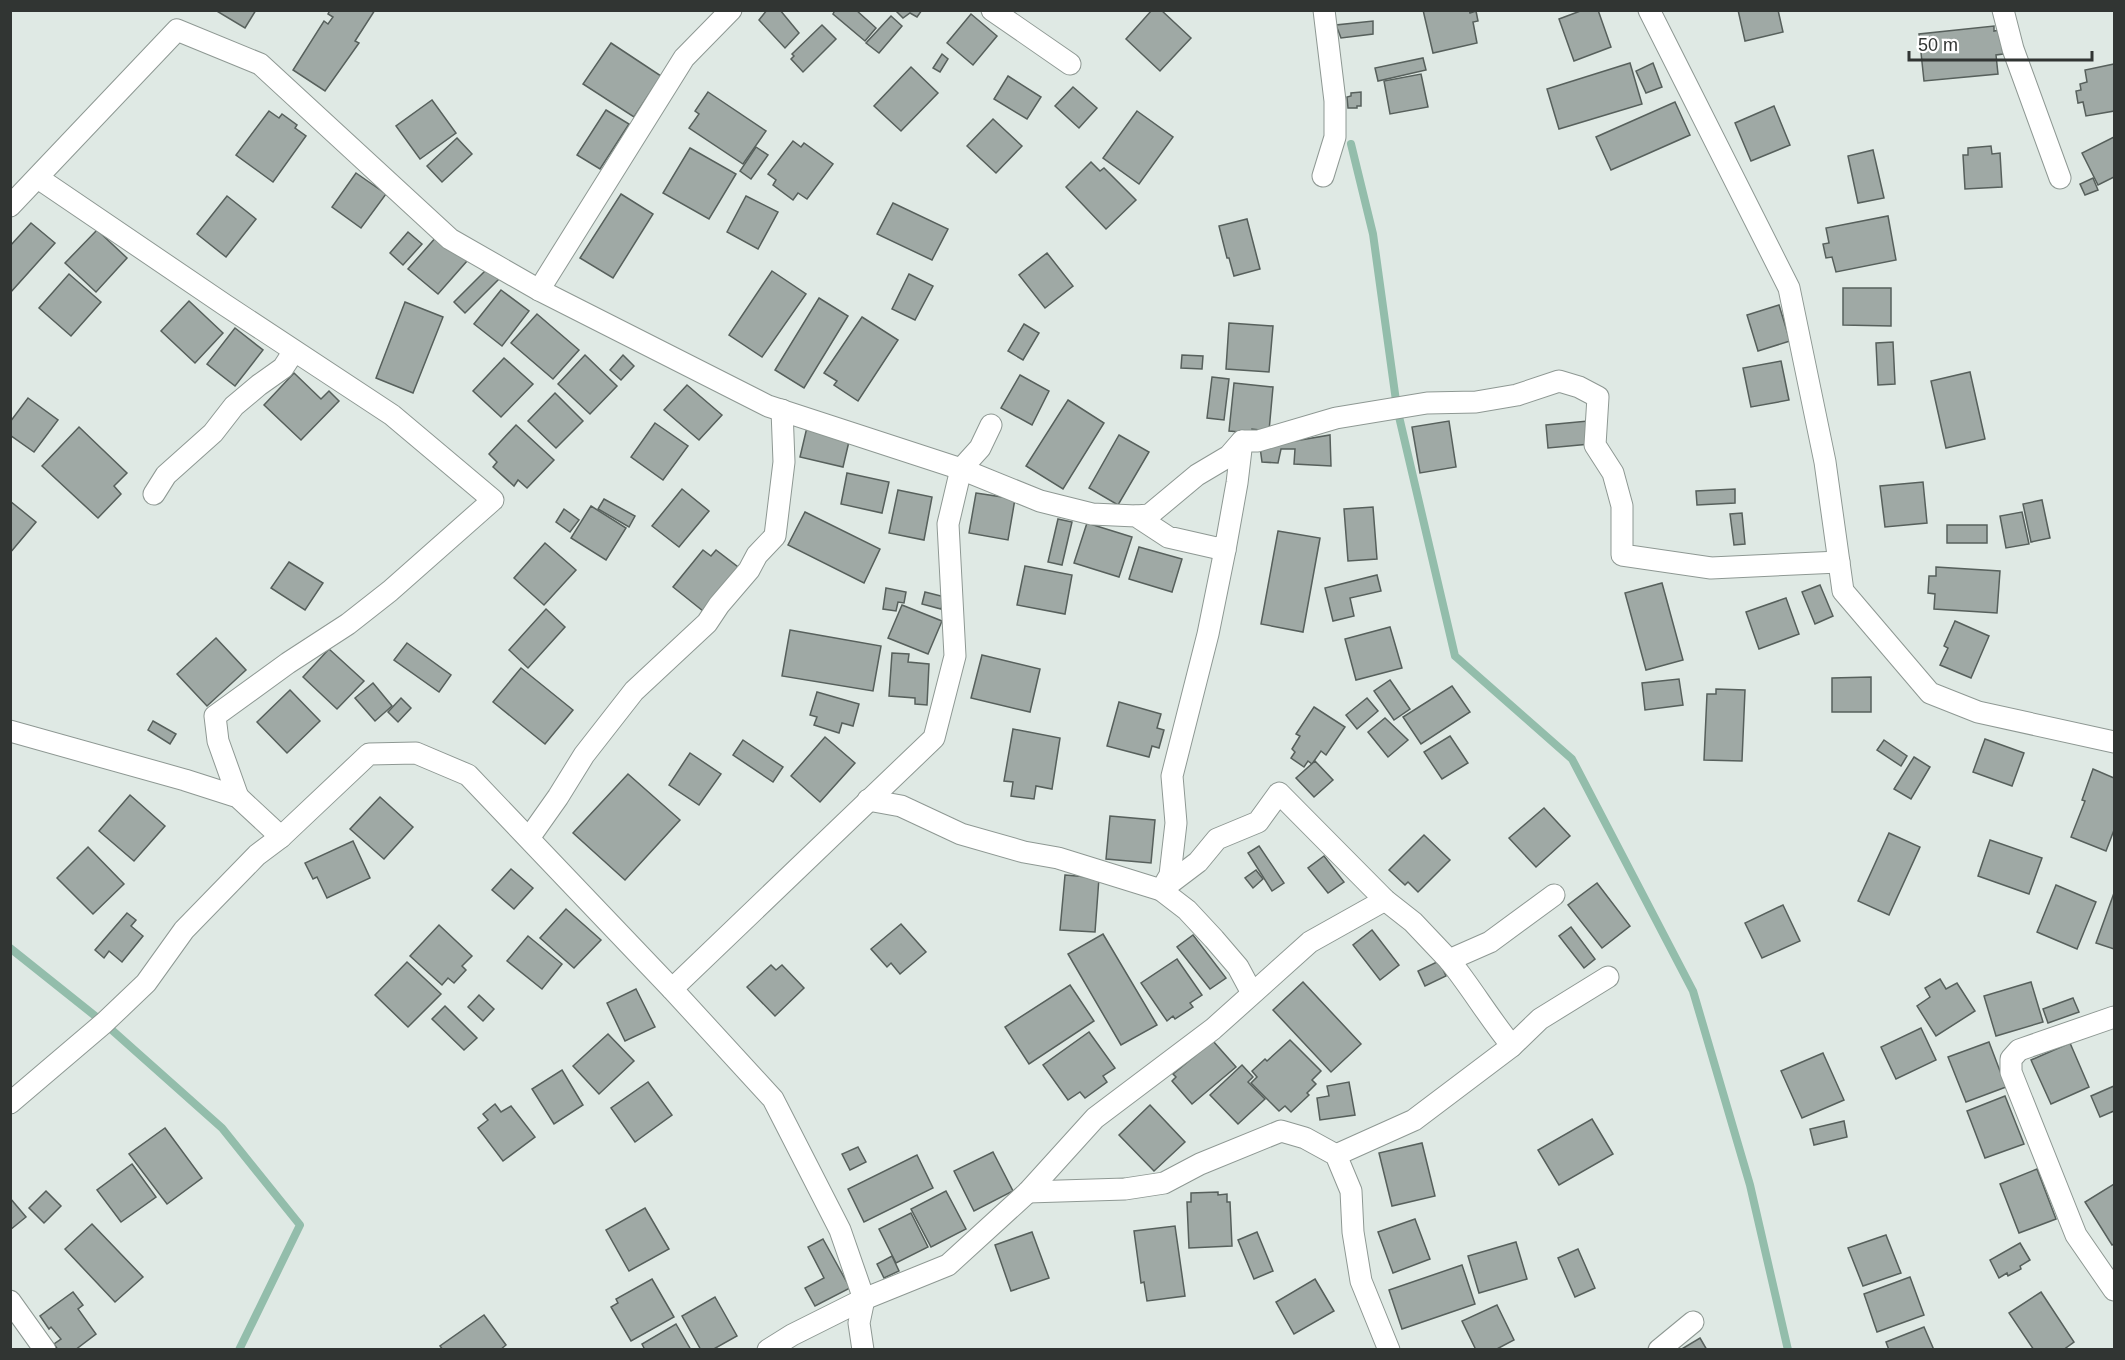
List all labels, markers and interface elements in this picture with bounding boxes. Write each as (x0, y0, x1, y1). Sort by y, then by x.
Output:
scale bar (1909, 24, 2092, 62)
text: 50 m (1918, 35, 1958, 55)

